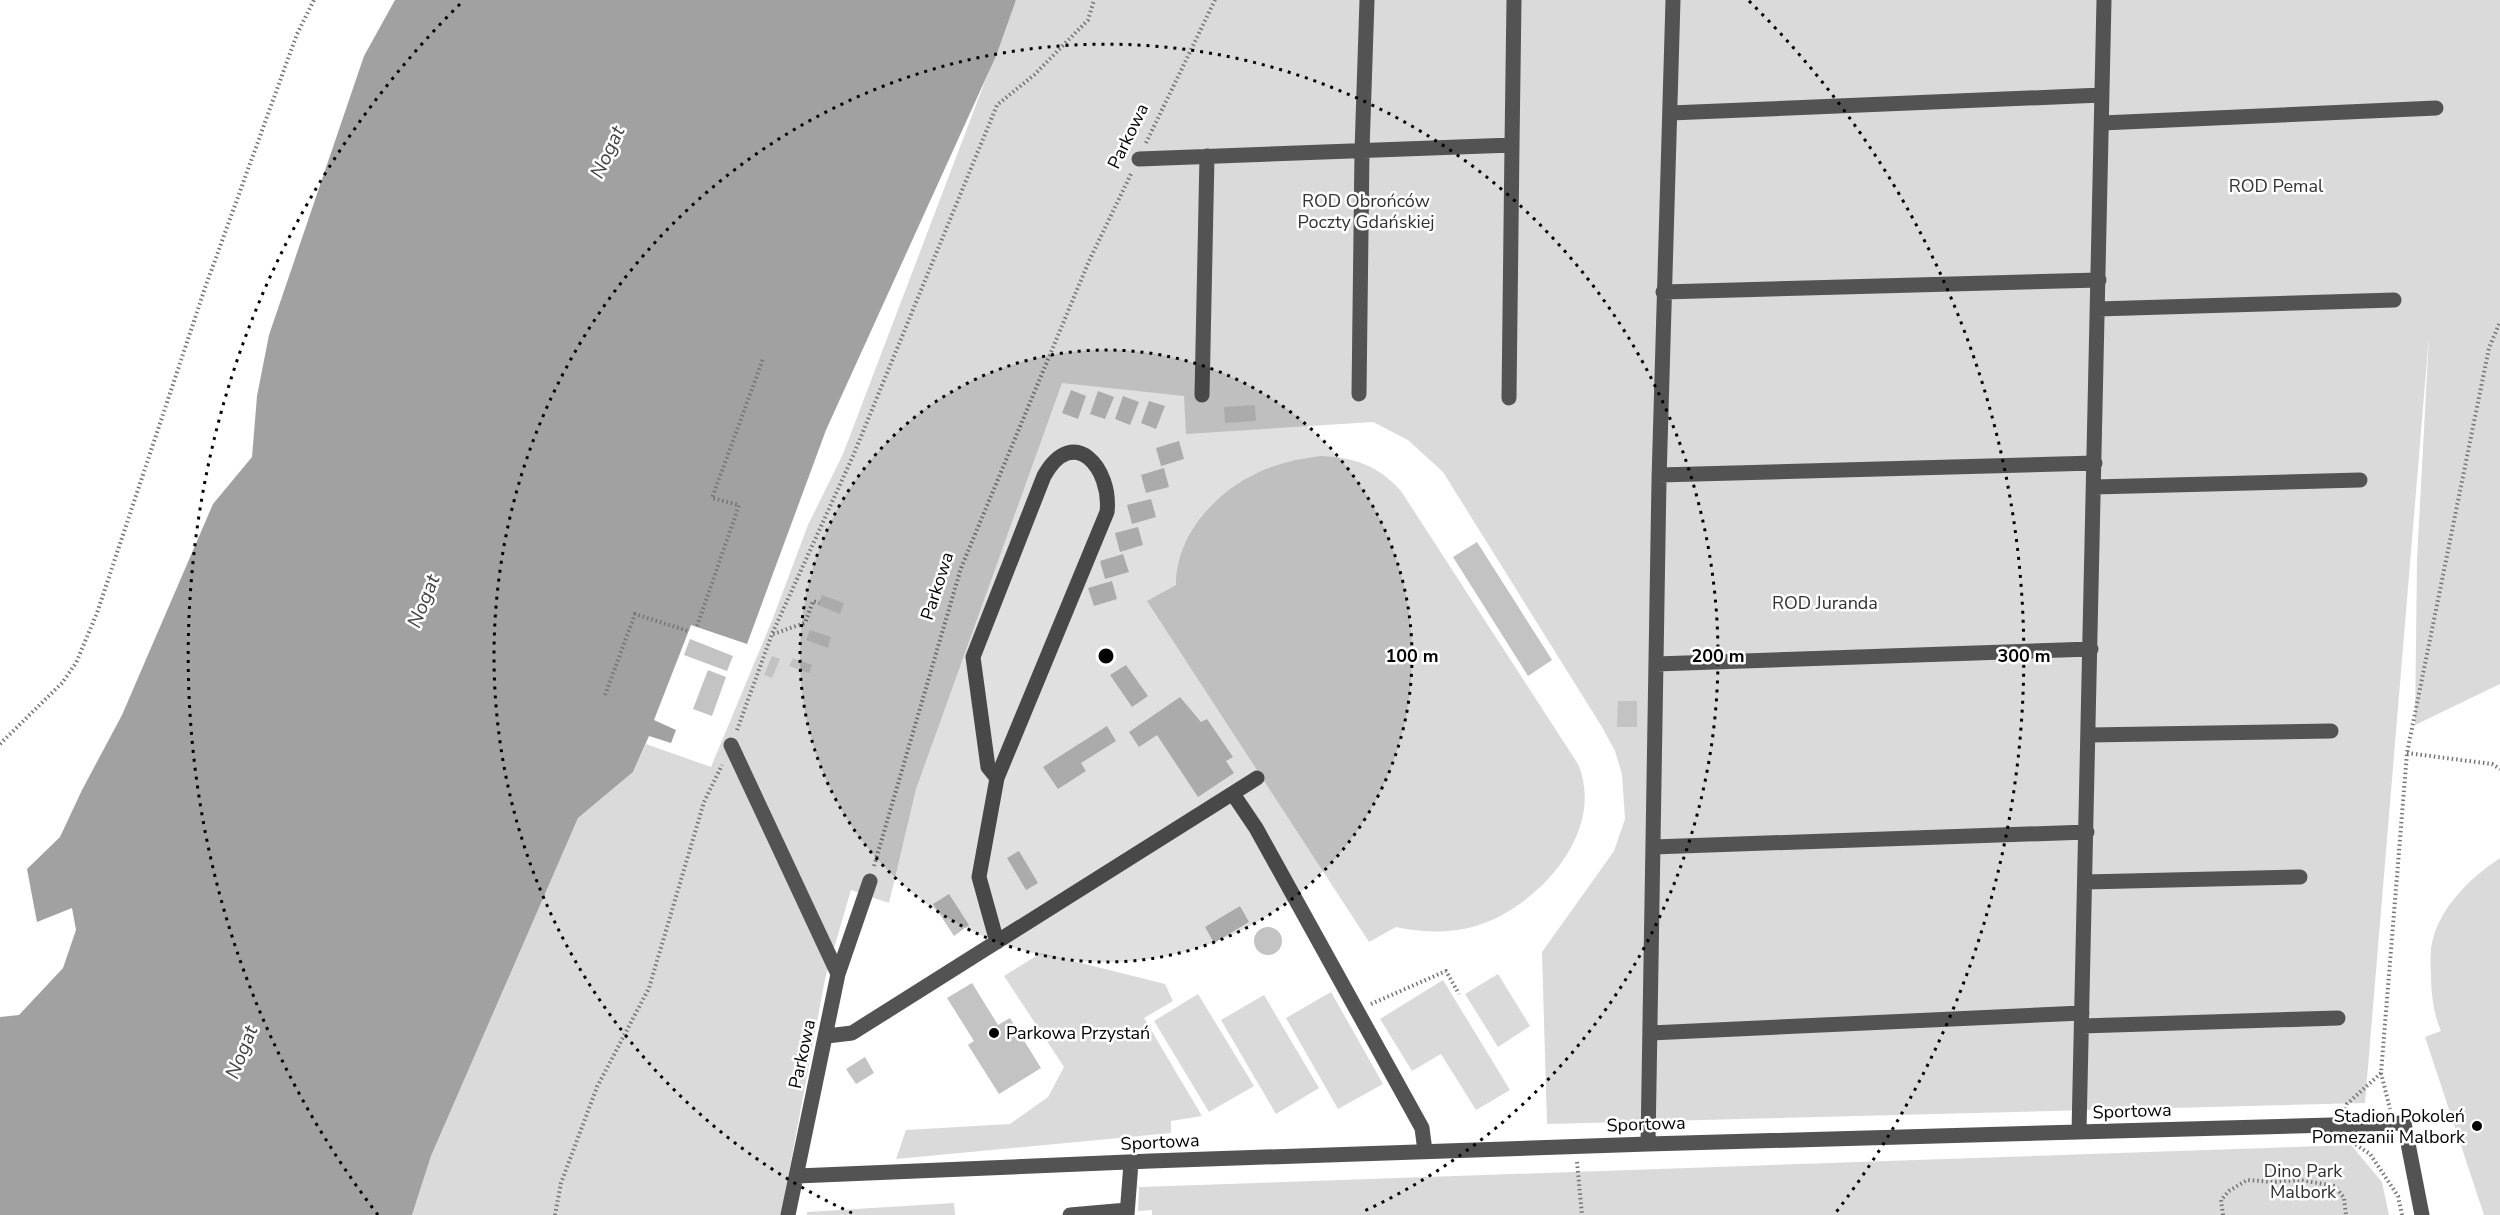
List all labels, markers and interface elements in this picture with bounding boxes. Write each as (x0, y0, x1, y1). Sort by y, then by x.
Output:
street label: Parkowa (1102, 99, 1154, 173)
water label: Nogat (584, 121, 632, 183)
park label: ROD Pemal (2229, 174, 2324, 198)
park label: ROD Obrońców Poczty Gdańskiej (1298, 189, 1434, 234)
street label: Parkowa (915, 549, 959, 623)
water label: Nogat (401, 570, 447, 632)
park label: ROD Juranda (1772, 591, 1878, 615)
text: 100 m (1385, 644, 1439, 668)
text: 200 m (1691, 644, 1745, 668)
text: 300 m (1997, 644, 2051, 668)
centre of rings (1096, 646, 1116, 666)
street label: Parkowa (783, 1017, 821, 1091)
water label: Nogat (219, 1021, 265, 1083)
place label: Parkowa Przystań (1006, 1021, 1150, 1045)
marker: Parkowa Przystań (987, 1026, 1001, 1040)
street label: Sportowa (2092, 1098, 2172, 1124)
place label: Stadion Pokoleń Pomezanii Malbork (2312, 1104, 2466, 1149)
street label: Sportowa (1606, 1111, 1686, 1137)
marker: Stadion Pokoleń Pomezanii Malbork (2470, 1119, 2484, 1133)
street label: Sportowa (1120, 1128, 1200, 1156)
park label: Dino Park Malbork (2264, 1159, 2343, 1204)

